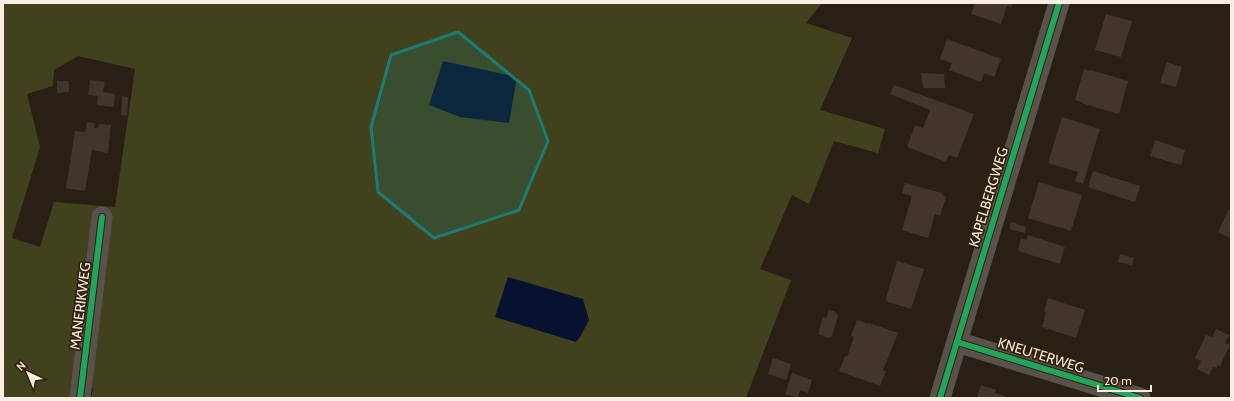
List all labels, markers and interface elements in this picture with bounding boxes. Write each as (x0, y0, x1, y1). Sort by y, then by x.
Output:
street label: KAPELBERGWEG (964, 145, 1012, 249)
street label: MANERIKWEG (66, 261, 94, 351)
street label: KNEUTERWEG (996, 333, 1086, 377)
north arrow (8, 353, 48, 393)
text: N (13, 358, 29, 374)
scale bar (1098, 367, 1151, 393)
text: 20 m (1104, 373, 1132, 388)

